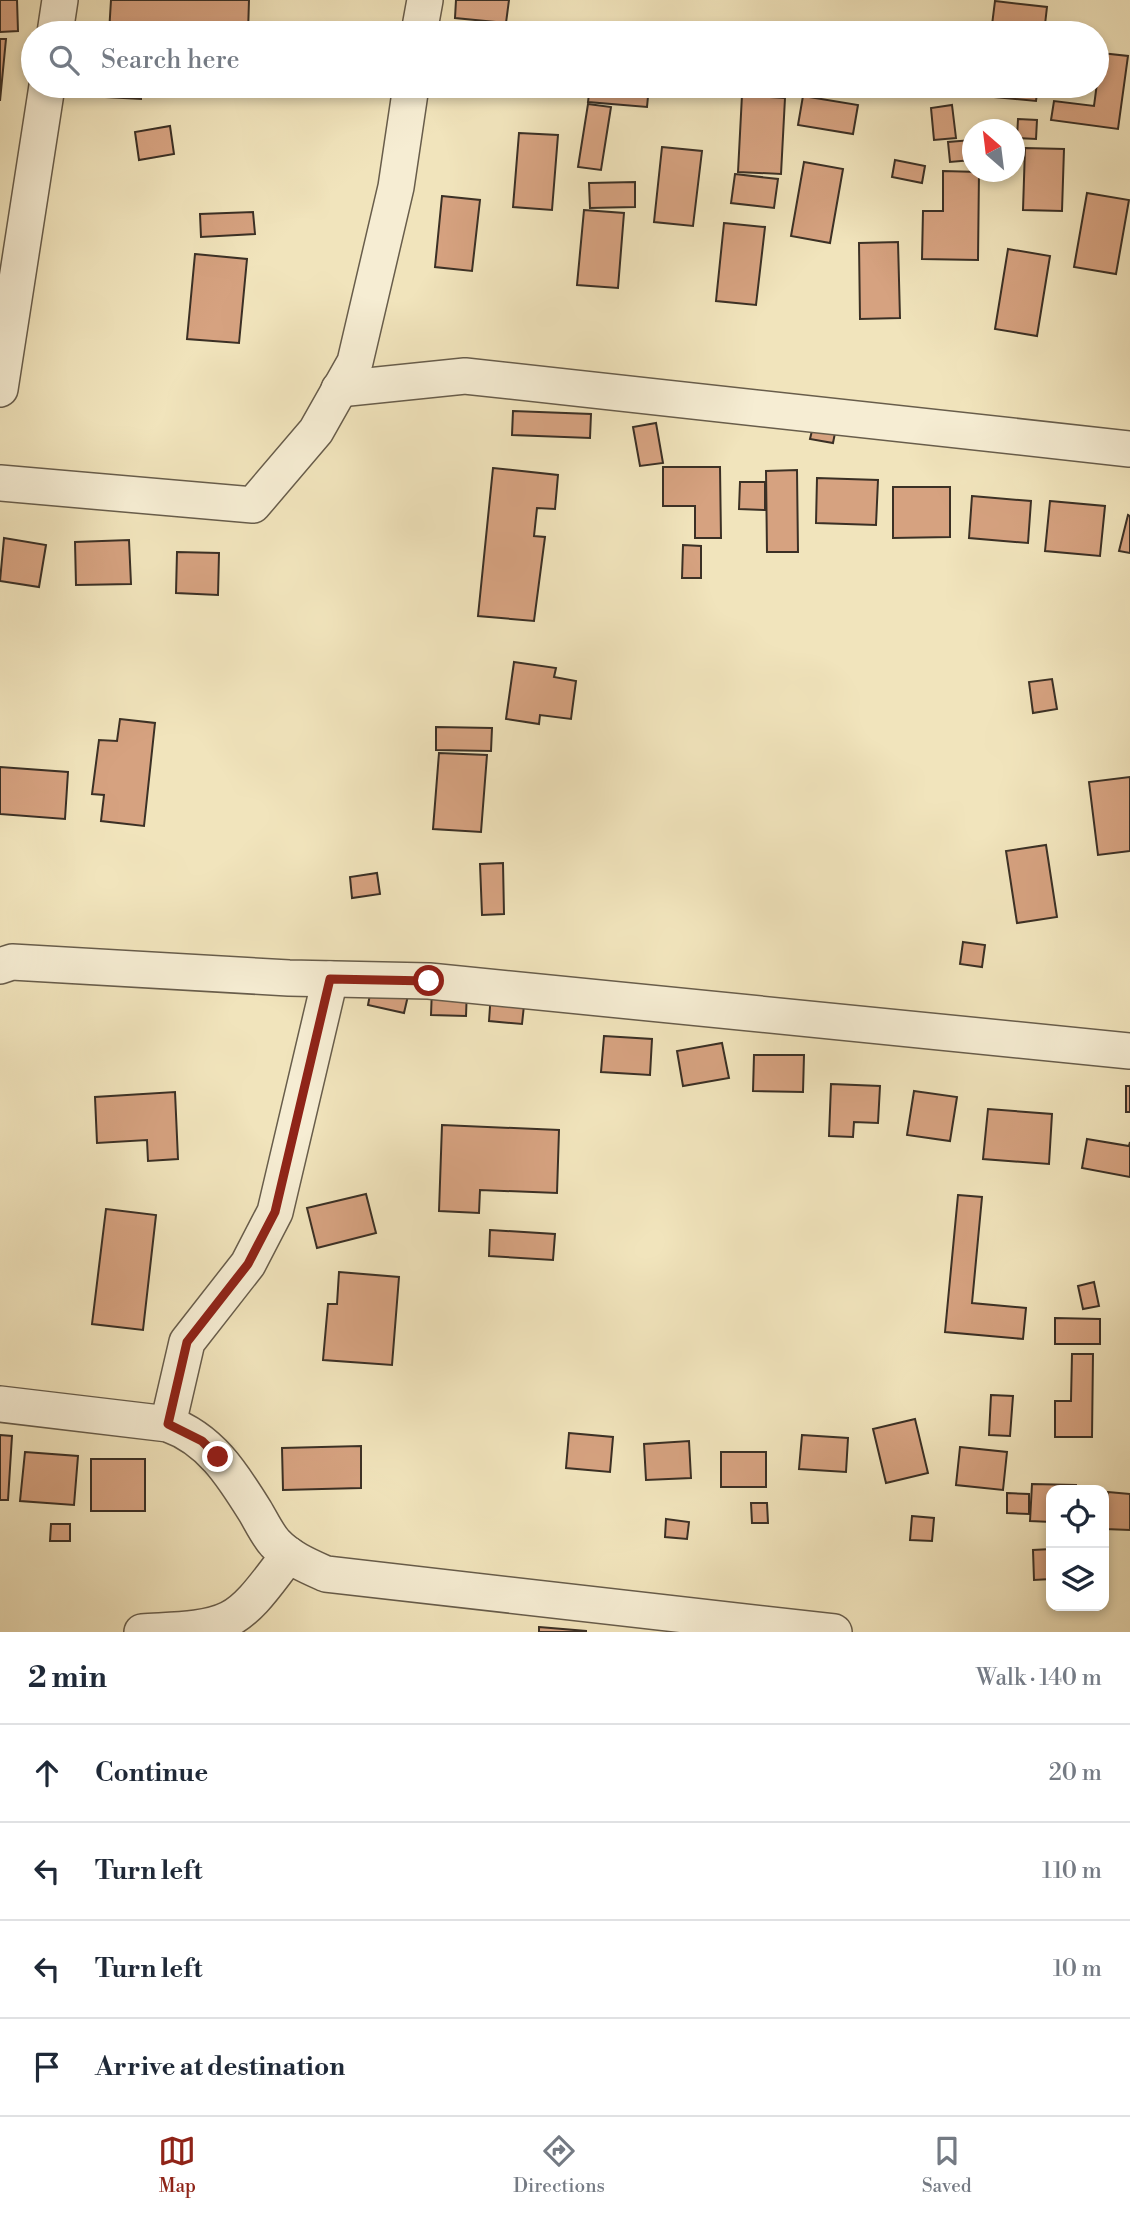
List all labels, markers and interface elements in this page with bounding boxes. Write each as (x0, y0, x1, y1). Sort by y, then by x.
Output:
search box (21, 21, 1109, 98)
icon: search (45, 41, 83, 79)
text: Search here (101, 44, 240, 76)
north arrow (962, 119, 1025, 182)
route start (413, 965, 444, 996)
route end (202, 1441, 233, 1472)
map controls (1046, 1485, 1109, 1611)
button: locate (1046, 1485, 1109, 1548)
button: layers (1046, 1548, 1109, 1611)
text: 2 min (28, 1659, 107, 1697)
text: Walk · 140 m (976, 1664, 1102, 1692)
icon: ahead (28, 1754, 66, 1792)
text: Continue (95, 1757, 208, 1789)
text: 20 m (1049, 1759, 1102, 1787)
icon: left (28, 1852, 66, 1890)
text: Turn left (95, 1855, 203, 1887)
text: 110 m (1042, 1857, 1102, 1885)
icon: left (28, 1950, 66, 1988)
text: Turn left (95, 1953, 203, 1985)
text: 10 m (1053, 1955, 1102, 1983)
icon: arrive (28, 2048, 66, 2086)
text: Arrive at destination (95, 2051, 345, 2083)
tab: Map (158, 2132, 196, 2198)
tab: Directions (513, 2132, 605, 2198)
tab: Saved (922, 2132, 972, 2198)

